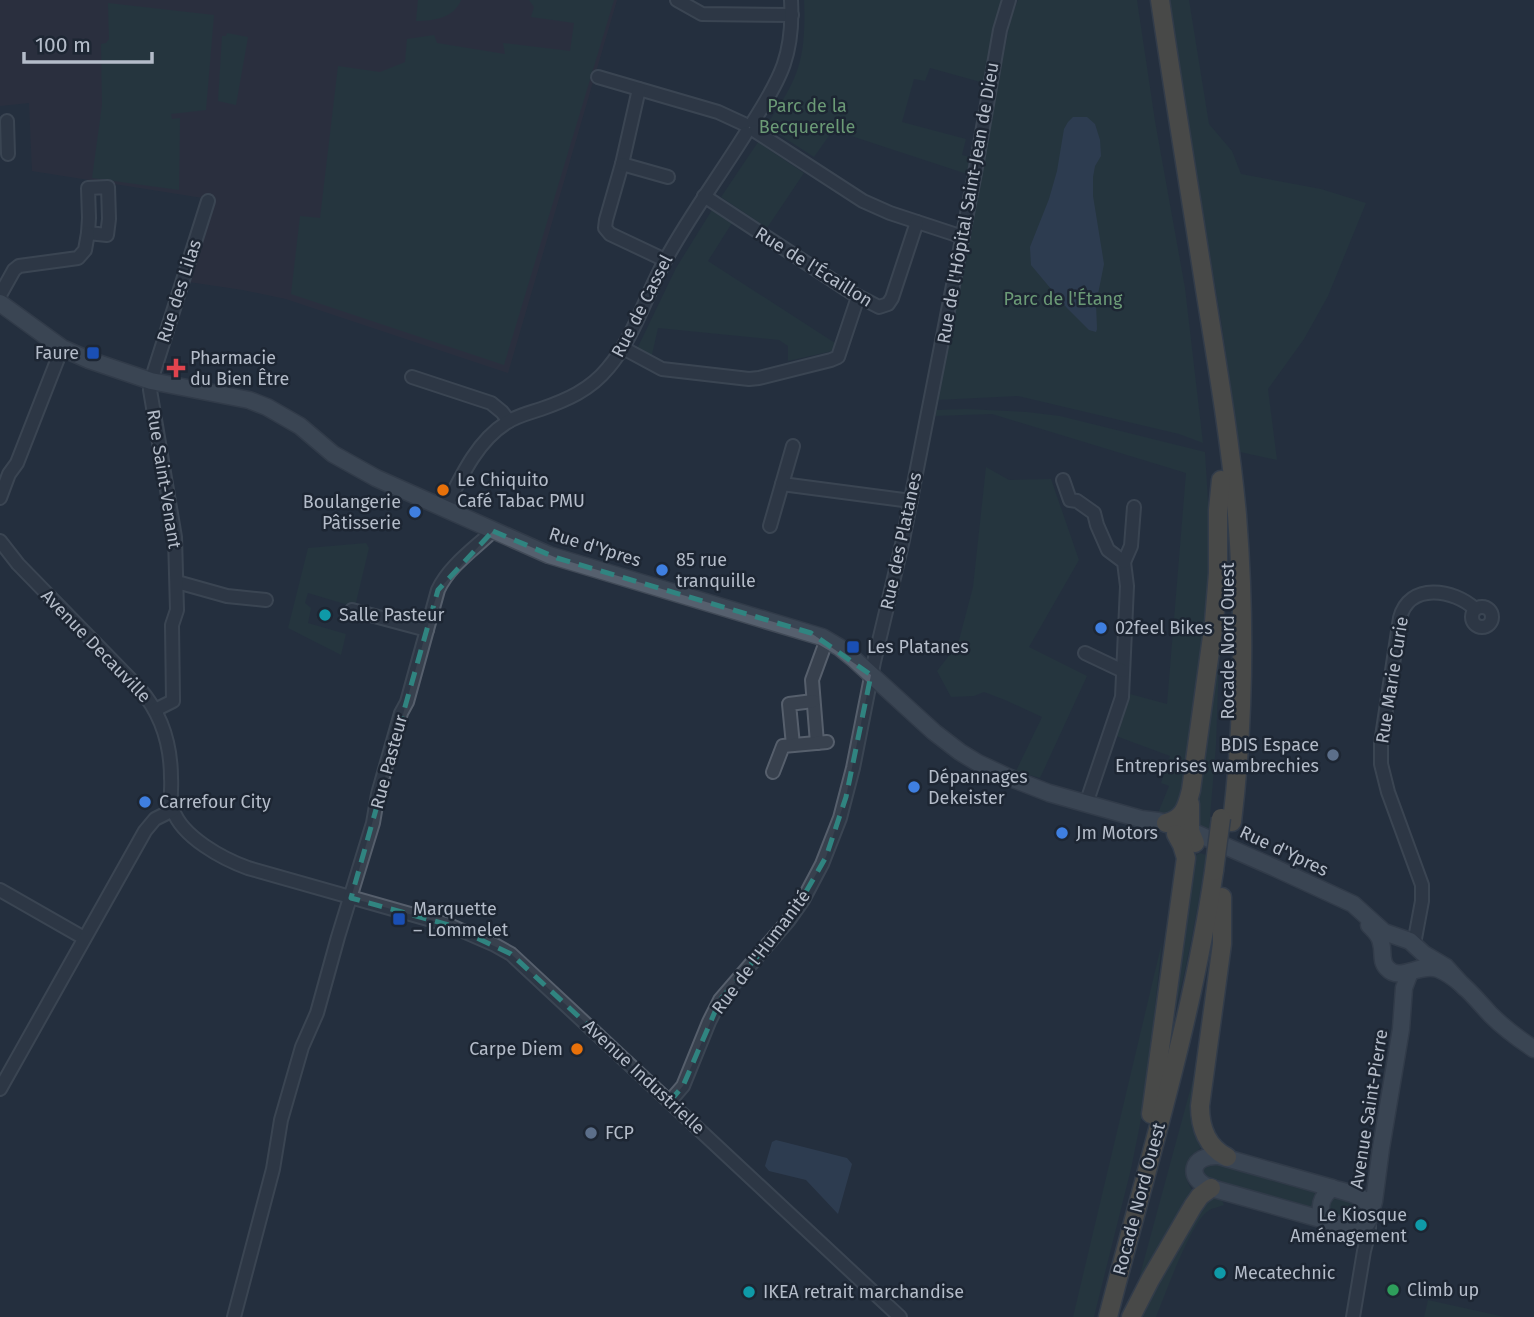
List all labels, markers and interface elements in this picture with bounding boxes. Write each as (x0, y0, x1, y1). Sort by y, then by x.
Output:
scale bar (24, 21, 152, 65)
text: 100 m (35, 32, 91, 58)
street label: Rue de l'Hôpital Saint-Jean de Dieu (932, 61, 1004, 345)
park label: Parc de la Becquerelle (759, 95, 855, 138)
street label: Rue de l'Écaillon (751, 221, 877, 312)
street label: Rue des Lilas (152, 237, 206, 345)
street label: Rue de Cassel (607, 251, 677, 361)
park label: Parc de l'Étang (1004, 287, 1123, 310)
place label: Faure (35, 342, 79, 364)
marker: Faure (85, 345, 101, 361)
place label: Pharmacie du Bien Être (190, 347, 289, 390)
marker: Pharmacie du Bien Être (168, 360, 184, 376)
street label: Rue Saint-Venant (142, 408, 186, 551)
place label: Le Chiquito Café Tabac PMU (457, 469, 585, 512)
street label: Rue des Platanes (876, 470, 926, 612)
marker: Le Chiquito Café Tabac PMU (435, 482, 451, 498)
place label: Boulangerie Pâtisserie (303, 491, 401, 534)
marker: Boulangerie Pâtisserie (407, 504, 423, 520)
street label: Rue d'Ypres (546, 523, 644, 571)
place label: 85 rue tranquille (676, 549, 756, 592)
marker: 85 rue tranquille (654, 562, 670, 578)
street label: Rocade Nord Ouest (1217, 562, 1239, 720)
street label: Avenue Decauville (36, 585, 156, 707)
place label: Salle Pasteur (339, 604, 444, 626)
marker: Salle Pasteur (317, 607, 333, 623)
street label: Rue Marie Curie (1371, 615, 1413, 745)
place label: 02feel Bikes (1115, 617, 1213, 639)
marker: 02feel Bikes (1093, 620, 1109, 636)
place label: Les Platanes (867, 636, 969, 658)
marker: Les Platanes (845, 639, 861, 655)
street label: Rue Pasteur (366, 712, 412, 812)
place label: BDIS Espace Entreprises wambrechies (1115, 734, 1319, 777)
marker: BDIS Espace Entreprises wambrechies (1325, 747, 1341, 763)
place label: Dépannages Dekeister (928, 766, 1028, 809)
marker: Dépannages Dekeister (906, 779, 922, 795)
place label: Carrefour City (159, 791, 271, 813)
marker: Carrefour City (137, 794, 153, 810)
street label: Rue d'Ypres (1236, 821, 1332, 881)
place label: Jm Motors (1076, 822, 1158, 844)
marker: Jm Motors (1054, 825, 1070, 841)
street label: Rue de l'Humanité (707, 886, 815, 1018)
place label: Marquette – Lommelet (413, 898, 509, 941)
marker: Marquette – Lommelet (391, 911, 407, 927)
street label: Avenue Industrielle (578, 1015, 710, 1139)
street label: Avenue Saint-Pierre (1346, 1028, 1392, 1190)
place label: Carpe Diem (469, 1038, 563, 1060)
marker: Carpe Diem (569, 1041, 585, 1057)
street label: Rocade Nord Ouest (1108, 1120, 1170, 1278)
place label: FCP (605, 1122, 634, 1144)
marker: FCP (583, 1125, 599, 1141)
place label: Le Kiosque Aménagement (1290, 1204, 1408, 1247)
marker: Le Kiosque Aménagement (1413, 1217, 1429, 1233)
place label: Mecatechnic (1234, 1262, 1336, 1284)
marker: Mecatechnic (1212, 1265, 1228, 1281)
place label: Climb up (1407, 1279, 1479, 1301)
place label: IKEA retrait marchandise (763, 1281, 964, 1303)
marker: Climb up (1385, 1282, 1401, 1298)
marker: IKEA retrait marchandise (741, 1284, 757, 1300)

